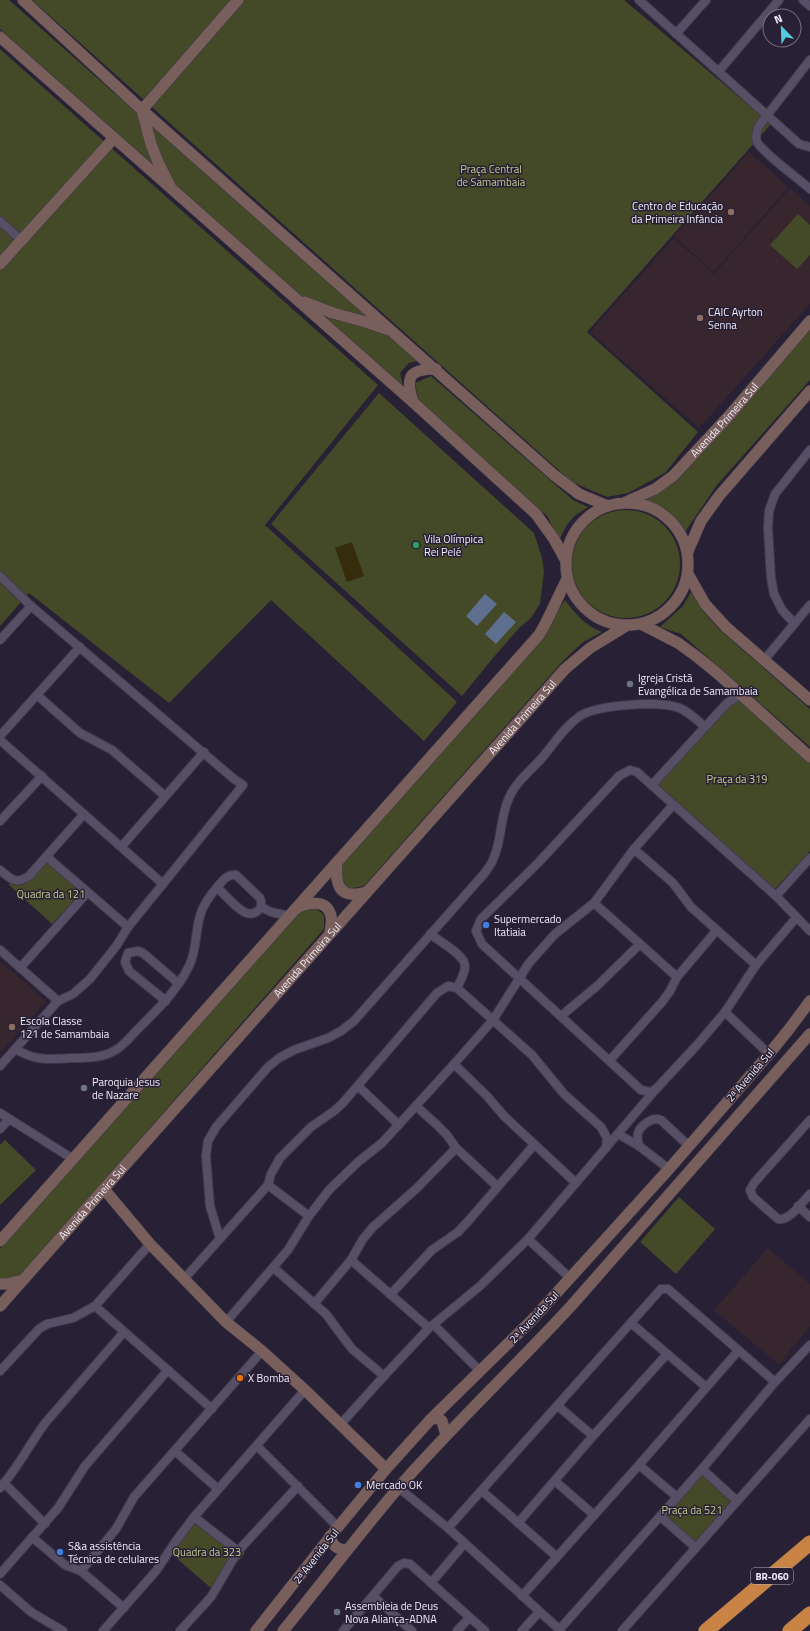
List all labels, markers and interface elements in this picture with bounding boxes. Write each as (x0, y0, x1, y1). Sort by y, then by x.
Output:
north arrow (762, 8, 802, 48)
text: N (771, 10, 785, 28)
park label: Praça Central de Samambaia (457, 161, 526, 190)
place label: Centro de Educação da Primeira Infância (631, 198, 723, 227)
marker: Centro de Educação da Primeira Infância (726, 207, 736, 217)
place label: CAIC Ayrton Senna (708, 304, 763, 333)
marker: CAIC Ayrton Senna (695, 313, 705, 323)
street label: Avenida Primeira Sul (686, 379, 762, 461)
place label: Vila Olímpica Rei Pelé (424, 531, 484, 560)
marker: Vila Olímpica Rei Pelé (411, 540, 421, 550)
place label: Igreja Cristã Evangélica de Samambaia (638, 670, 758, 699)
street label: Avenida Primeira Sul (485, 676, 560, 758)
marker: Igreja Cristã Evangélica de Samambaia (625, 679, 635, 689)
park label: Praça da 319 (707, 771, 767, 787)
park label: Quadra da 121 (17, 886, 85, 902)
place label: Supermercado Itatiaia (494, 911, 562, 940)
street label: Avenida Primeira Sul (270, 919, 345, 1001)
marker: Supermercado Itatiaia (481, 920, 491, 930)
place label: Escola Classe 121 de Samambaia (20, 1013, 110, 1042)
marker: Escola Classe 121 de Samambaia (7, 1022, 17, 1032)
street label: 2ᵃ Avenida Sul (722, 1045, 778, 1105)
place label: Paroquia Jesus de Nazare (92, 1074, 160, 1103)
marker: Paroquia Jesus de Nazare (79, 1083, 89, 1093)
street label: Avenida Primeira Sul (55, 1161, 130, 1243)
street label: 2ᵃ Avenida Sul (506, 1287, 562, 1347)
place label: X Bomba (248, 1370, 290, 1386)
marker: X Bomba (235, 1373, 245, 1383)
place label: Mercado OK (366, 1477, 423, 1493)
marker: Mercado OK (353, 1480, 363, 1490)
park label: Praça da 521 (662, 1502, 722, 1518)
street label: 2ᵃ Avenida Sul (289, 1525, 343, 1587)
place label: S&a assistência Técnica de celulares (68, 1538, 159, 1567)
park label: Quadra da 323 (173, 1544, 241, 1560)
marker: S&a assistência Técnica de celulares (55, 1547, 65, 1557)
road number: BR-060 (751, 1568, 793, 1584)
place label: Assembleia de Deus Nova Aliança-ADNA (345, 1598, 438, 1627)
marker: Assembleia de Deus Nova Aliança-ADNA (332, 1607, 342, 1617)

